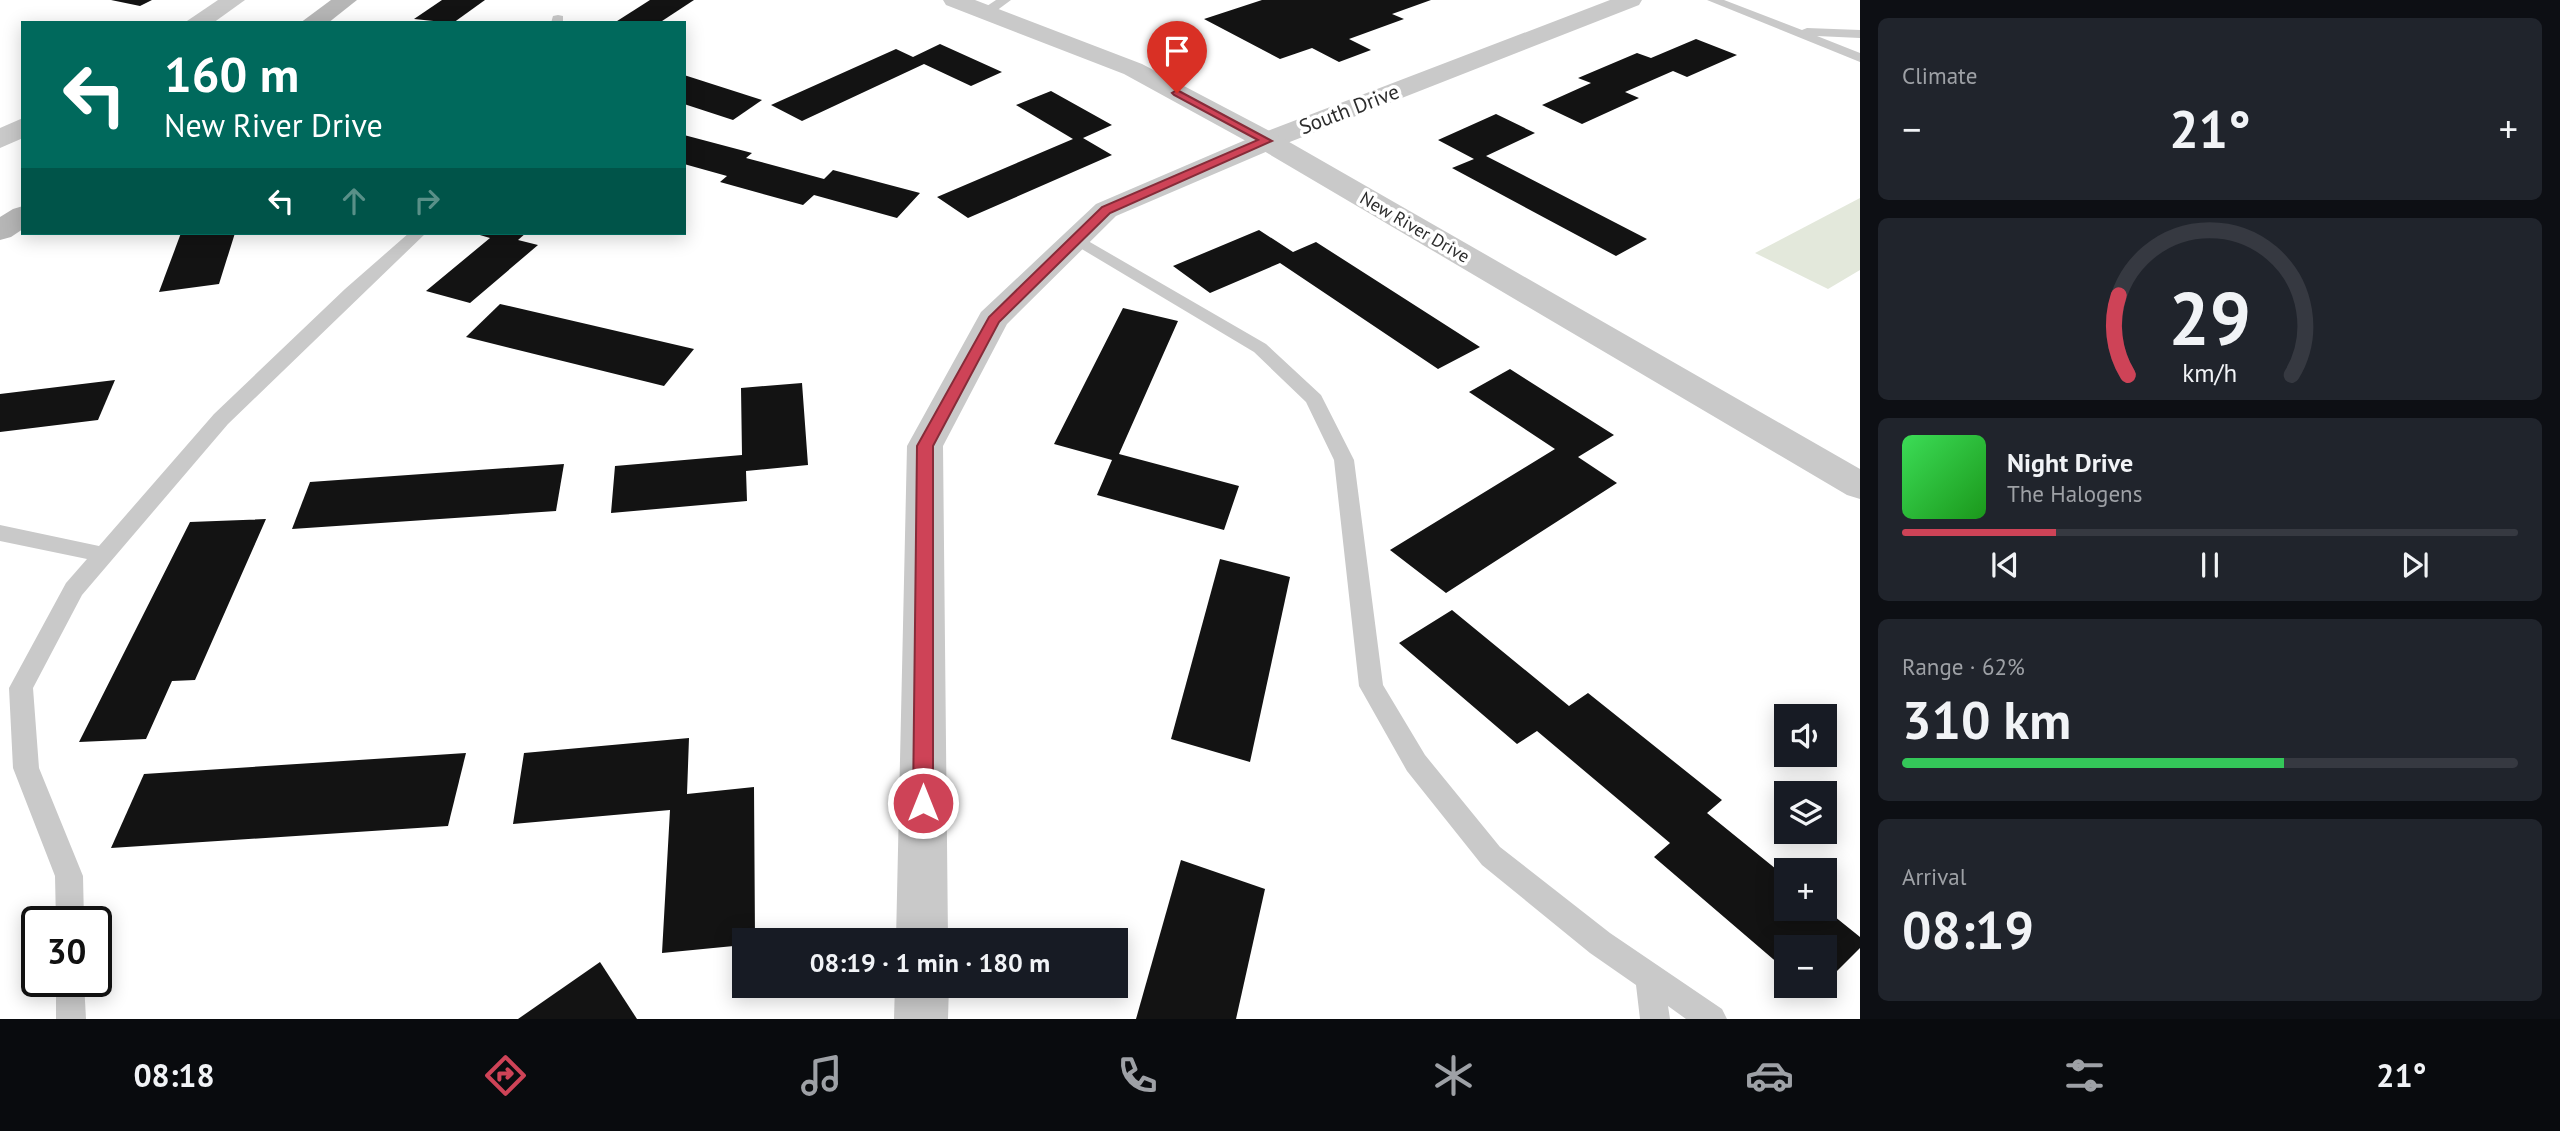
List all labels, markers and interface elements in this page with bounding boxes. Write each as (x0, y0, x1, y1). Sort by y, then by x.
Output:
pin (1147, 21, 1207, 93)
icon: arrive (1158, 32, 1196, 70)
text: 160 m (164, 42, 299, 106)
icon: left (49, 49, 140, 140)
text: Climate (1902, 61, 1977, 90)
street label: South Drive (1295, 78, 1403, 140)
text: 21° (2169, 95, 2251, 162)
text: New River Drive (164, 104, 383, 146)
text: − (1902, 104, 1921, 153)
text: + (2499, 104, 2518, 153)
icon: left (262, 182, 300, 220)
icon: ahead (335, 182, 373, 220)
icon: right (408, 182, 446, 220)
street label: New River Drive (1356, 186, 1474, 268)
text: 29 (2169, 272, 2251, 366)
text: km/h (2183, 357, 2237, 389)
text: Night Drive (2007, 446, 2133, 479)
text: The Halogens (2007, 479, 2142, 508)
icon: previous (1986, 546, 2024, 584)
icon: pause (2191, 546, 2229, 584)
icon: next (2396, 546, 2434, 584)
text: Range · 62% (1902, 652, 2025, 681)
text: 310 km (1902, 686, 2071, 753)
map controls (1774, 704, 1837, 998)
button: sound (1774, 704, 1837, 767)
position arrow (886, 766, 960, 840)
button: layers (1774, 781, 1837, 844)
button: + (1774, 858, 1837, 921)
text: Arrival (1902, 862, 1966, 891)
text: 08:19 (1902, 896, 2034, 963)
speed limit sign: 30 (21, 906, 112, 997)
button: − (1774, 935, 1837, 998)
text: 08:19 · 1 min · 180 m (810, 946, 1050, 979)
icon: directions (481, 1051, 530, 1100)
icon: music (797, 1051, 846, 1100)
icon: phone (1113, 1051, 1162, 1100)
icon: climate (1429, 1051, 1478, 1100)
icon: car (1745, 1051, 1794, 1100)
icon: filters (2060, 1051, 2109, 1100)
text: 08:18 (133, 1054, 215, 1096)
text: 21° (2376, 1054, 2427, 1096)

